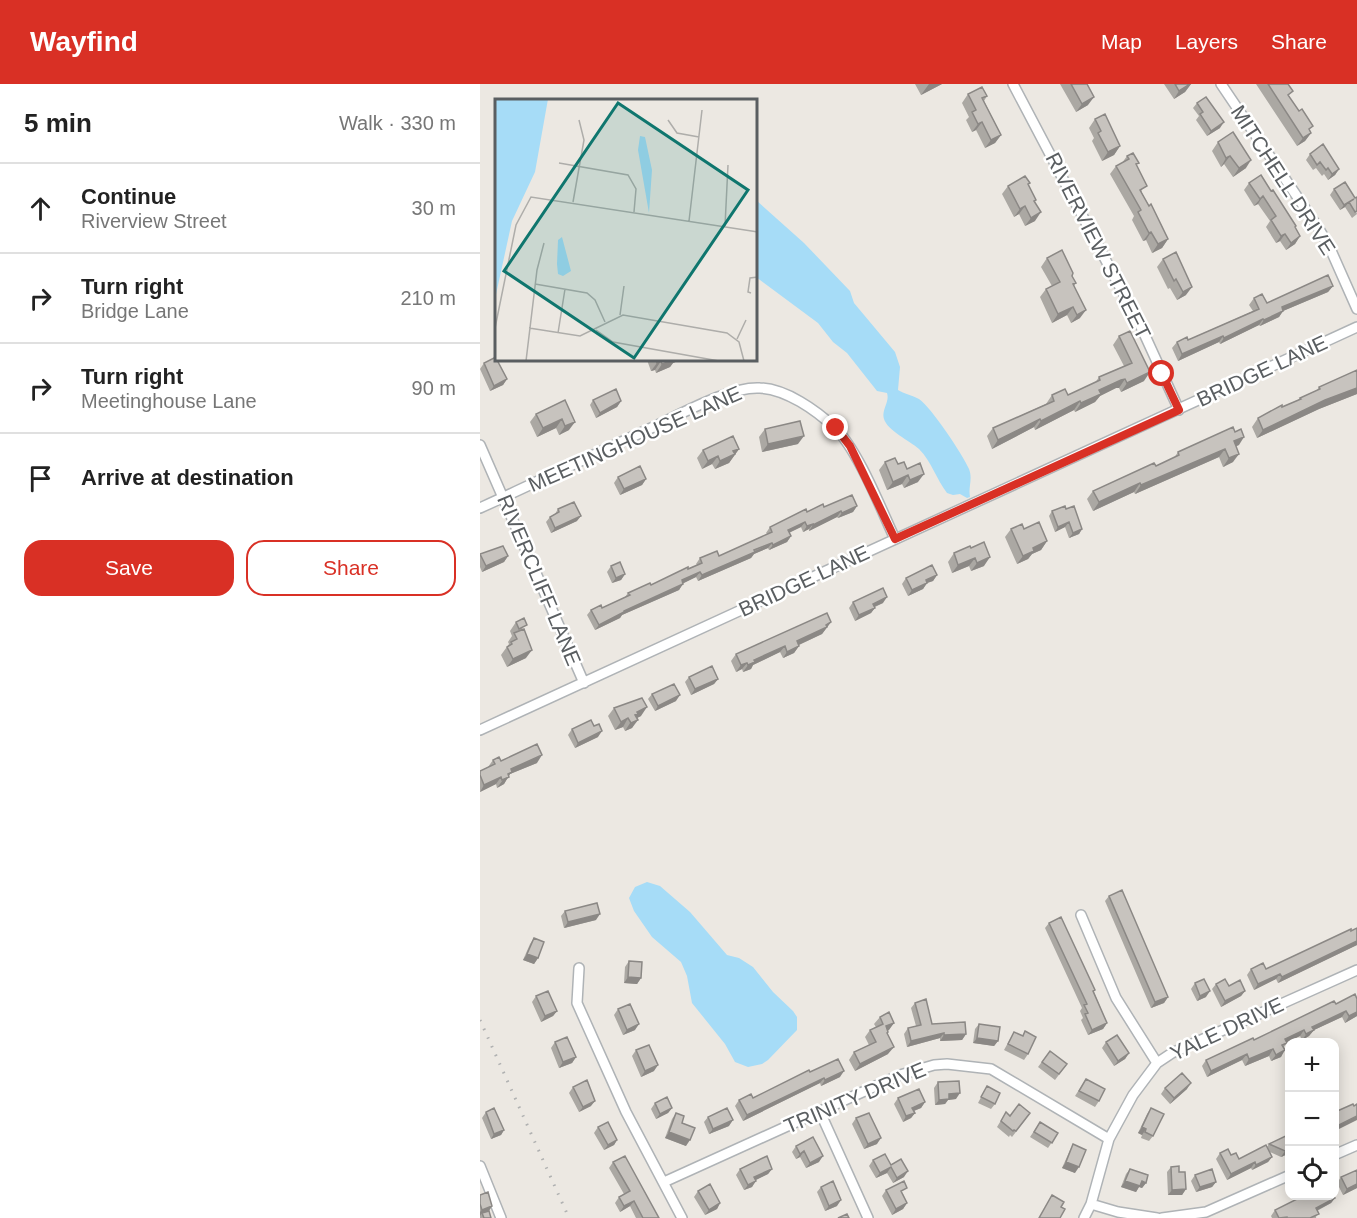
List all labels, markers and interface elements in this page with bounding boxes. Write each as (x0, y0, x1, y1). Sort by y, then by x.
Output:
text: Wayfind (30, 26, 138, 57)
text: Map (1101, 30, 1142, 53)
text: Layers (1175, 30, 1238, 53)
text: Share (1271, 30, 1327, 53)
inset map (495, 99, 758, 362)
street label: MITCHELL DRIVE (1227, 101, 1340, 259)
text: 5 min (24, 108, 92, 138)
text: Walk · 330 m (339, 112, 456, 134)
street label: RIVERVIEW STREET (1041, 149, 1156, 343)
text: Continue (81, 184, 176, 209)
icon: ahead (24, 192, 57, 225)
text: 30 m (412, 197, 456, 219)
text: Riverview Street (81, 210, 227, 232)
text: Turn right (81, 274, 183, 299)
icon: right (24, 282, 57, 315)
text: 210 m (400, 287, 456, 309)
text: Bridge Lane (81, 300, 189, 322)
street label: BRIDGE LANE (1193, 330, 1331, 411)
route start (1148, 360, 1174, 386)
text: Turn right (81, 364, 183, 389)
icon: right (24, 372, 57, 405)
text: 90 m (412, 377, 456, 399)
street label: MEETINGHOUSE LANE (525, 381, 745, 496)
text: Meetinghouse Lane (81, 390, 257, 412)
route end (822, 414, 848, 440)
icon: arrive (24, 462, 57, 495)
text: Arrive at destination (81, 465, 294, 490)
street label: RIVERCLIFF LANE (493, 491, 586, 669)
button: Save (24, 540, 234, 596)
button: Share (246, 540, 456, 596)
street label: BRIDGE LANE (735, 540, 873, 621)
street label: YALE DRIVE (1167, 992, 1287, 1065)
map controls (1285, 1038, 1339, 1200)
button: + (1285, 1038, 1339, 1092)
street label: TRINITY DRIVE (781, 1057, 929, 1138)
button: − (1285, 1092, 1339, 1146)
button: locate (1285, 1146, 1339, 1200)

